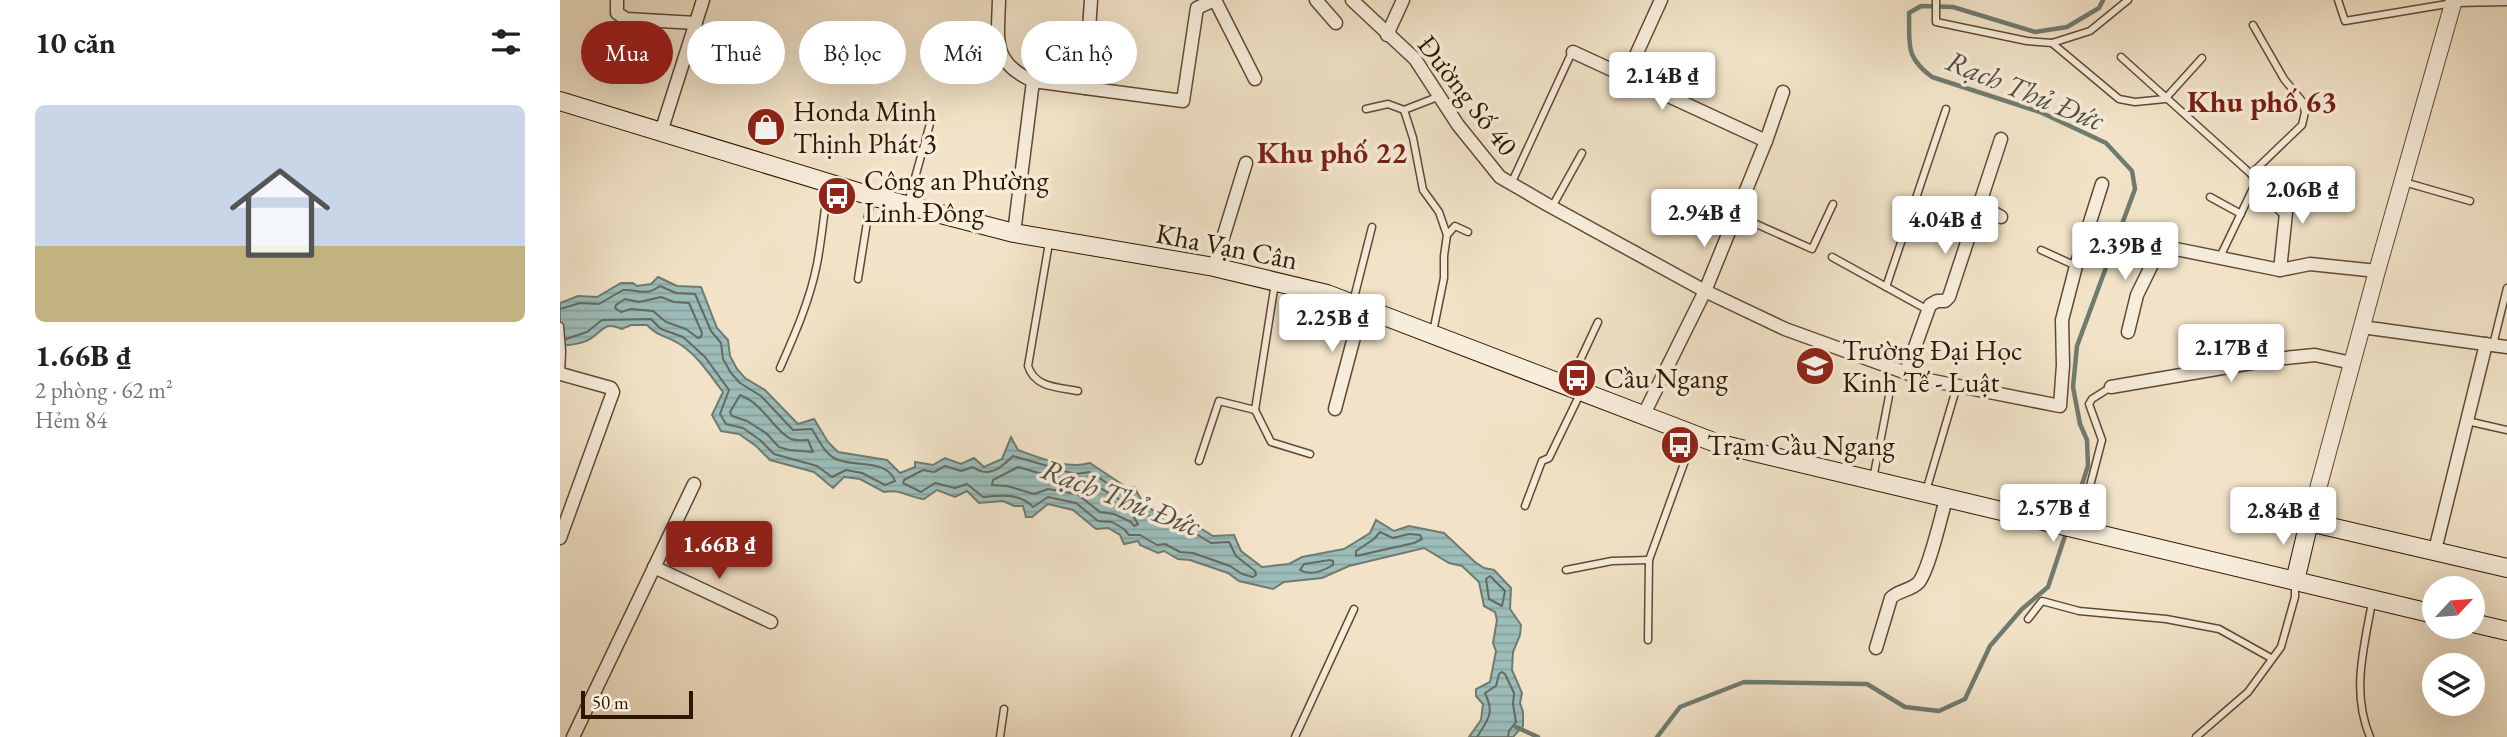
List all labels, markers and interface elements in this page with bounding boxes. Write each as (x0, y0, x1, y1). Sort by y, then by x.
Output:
chip: Mua (581, 21, 673, 84)
chip: Thuê (687, 21, 785, 84)
chip: Bộ lọc (799, 21, 906, 84)
chip: Mới (920, 21, 1007, 84)
chip: Căn hộ (1021, 21, 1137, 84)
text: 10 căn (35, 23, 116, 62)
icon: filters (487, 23, 525, 61)
street label: Đường Số 40 (1410, 28, 1526, 162)
water label: Rạch Thủ Đức (1940, 41, 2110, 140)
pin: 2.14B ₫ (1597, 52, 1727, 112)
text: 2.14B ₫ (1625, 60, 1699, 90)
district label: Khu phố 63 (2187, 82, 2337, 121)
place label: Honda Minh Thịnh Phát 3 (793, 93, 937, 161)
shop icon: Honda Minh Thịnh Phát 3 (745, 106, 787, 148)
district label: Khu phố 22 (1257, 133, 1407, 172)
icon: home (217, 150, 343, 276)
place label: Công an Phường Linh Đông (864, 162, 1049, 230)
pin: 2.06B ₫ (2237, 166, 2367, 226)
text: 2.06B ₫ (2265, 174, 2339, 204)
bus stop icon: Công an Phường Linh Đông (816, 175, 858, 217)
pin: 2.94B ₫ (1639, 190, 1769, 249)
pin: 4.04B ₫ (1880, 196, 2010, 256)
text: 2.94B ₫ (1667, 197, 1741, 227)
text: 4.04B ₫ (1908, 204, 1982, 234)
street label: Kha Vạn Cân (1153, 215, 1301, 277)
pin: 2.39B ₫ (2060, 222, 2190, 282)
text: 2.39B ₫ (2088, 230, 2162, 260)
pin: 2.25B ₫ (1267, 294, 1397, 354)
text: 2.25B ₫ (1295, 302, 1369, 332)
pin: 2.17B ₫ (2166, 324, 2296, 384)
place label: Trường Đại Học Kinh Tế - Luật (1842, 332, 2022, 400)
text: 2.17B ₫ (2194, 332, 2268, 362)
text: 1.66B ₫ (35, 336, 131, 375)
school or university icon: Trường Đại Học Kinh Tế - Luật (1794, 345, 1836, 387)
bus stop icon: Cầu Ngang (1556, 357, 1598, 399)
place label: Cầu Ngang (1604, 360, 1729, 396)
text: 2 phòng · 62 m² (35, 375, 173, 405)
text: Hẻm 84 (35, 405, 107, 435)
bus stop icon: Trạm Cầu Ngang (1659, 424, 1701, 466)
place label: Trạm Cầu Ngang (1707, 427, 1896, 463)
water label: Rạch Thủ Đức (1036, 449, 1206, 545)
pin: 2.57B ₫ (1988, 484, 2118, 544)
pin: 2.84B ₫ (2218, 488, 2348, 547)
text: 2.57B ₫ (2016, 492, 2090, 522)
text: 2.84B ₫ (2246, 495, 2320, 525)
pin: 1.66B ₫ (654, 522, 784, 581)
text: 1.66B ₫ (682, 529, 756, 559)
north arrow (2422, 576, 2485, 639)
map controls (2422, 576, 2485, 716)
button: layers (2422, 653, 2485, 716)
scale bar (581, 688, 693, 720)
text: 50 m (592, 690, 629, 715)

